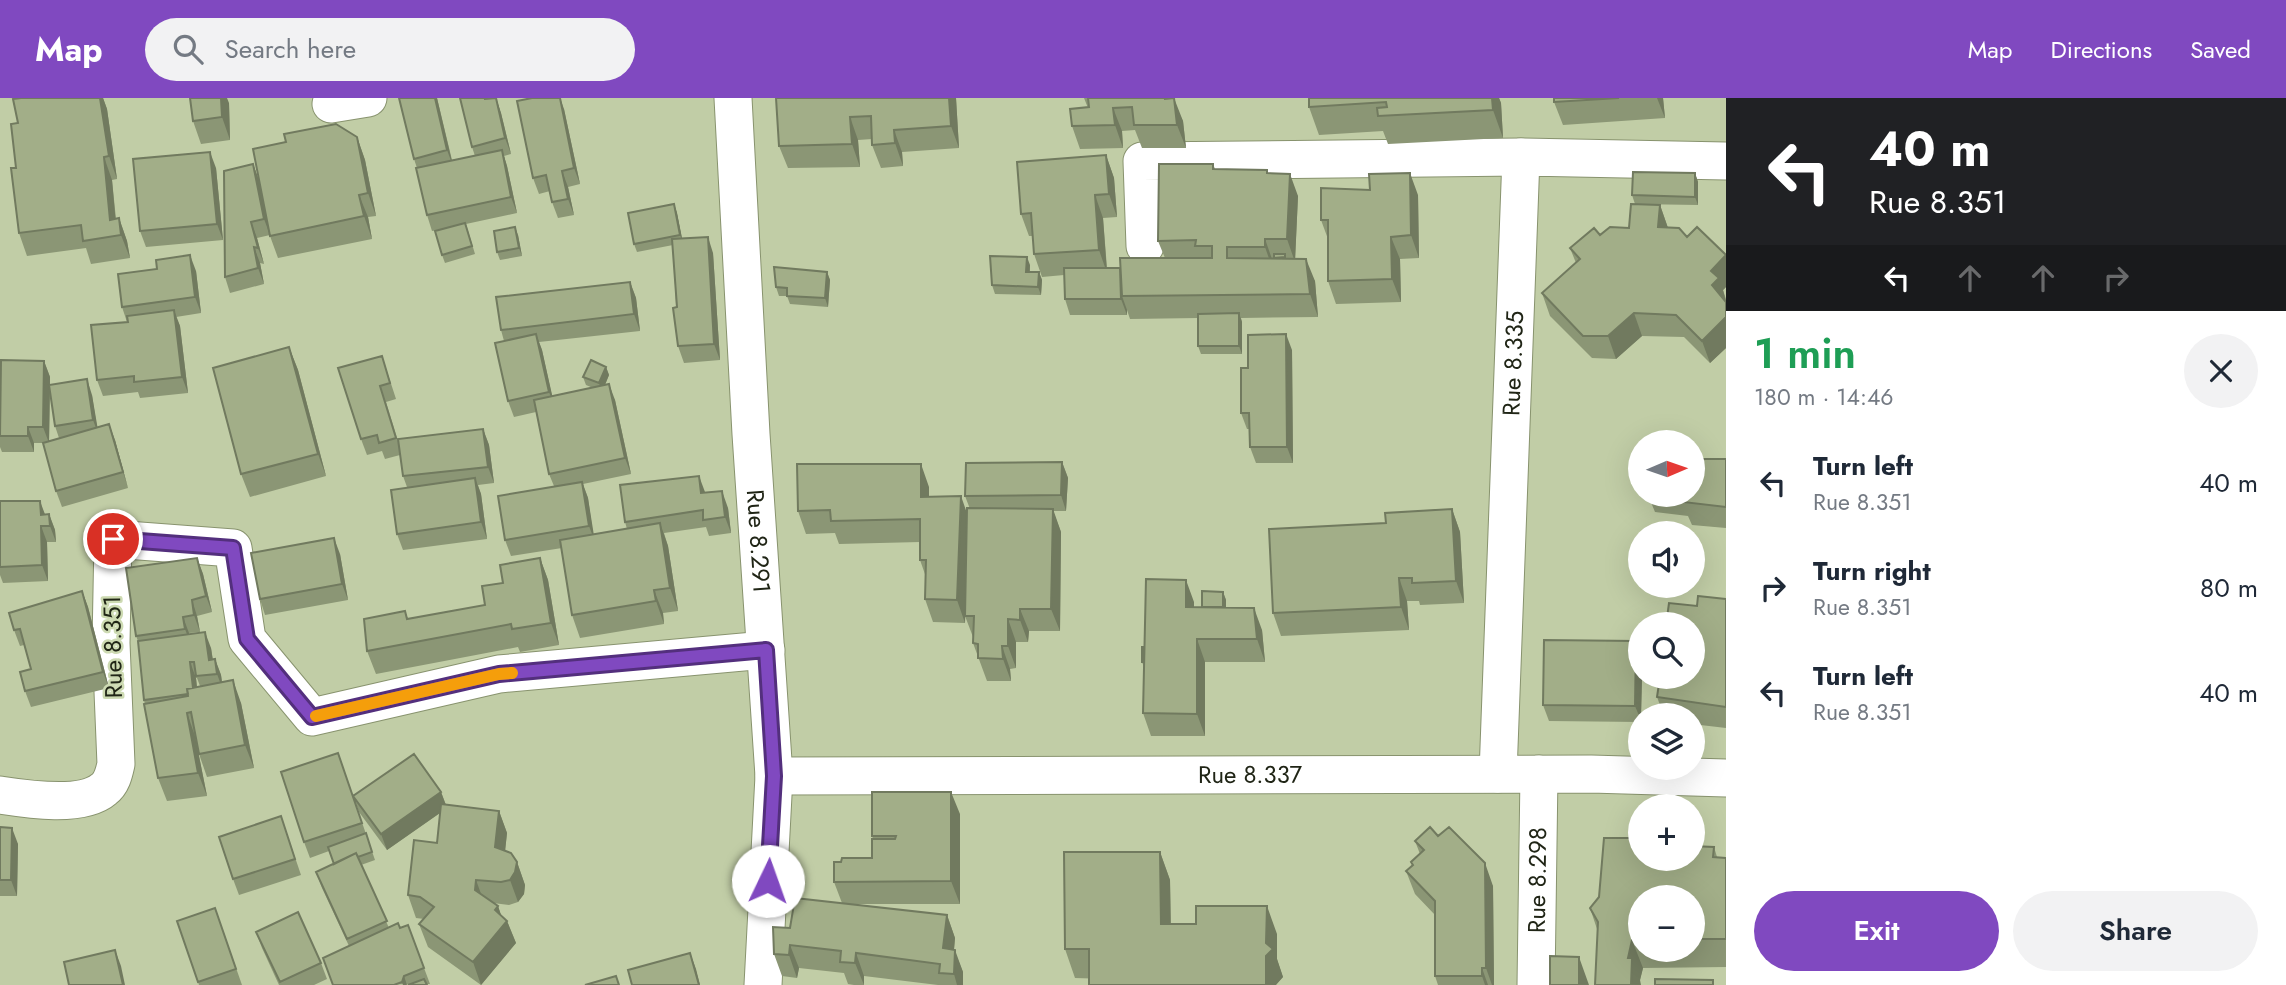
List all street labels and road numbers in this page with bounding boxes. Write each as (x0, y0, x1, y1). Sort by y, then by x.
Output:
street label: Rue 8.335 (1493, 310, 1532, 417)
street label: Rue 8.291 (738, 488, 780, 594)
street label: Rue 8.351 (94, 595, 131, 699)
street label: Rue 8.337 (1198, 757, 1302, 792)
street label: Rue 8.298 (1519, 827, 1555, 933)

